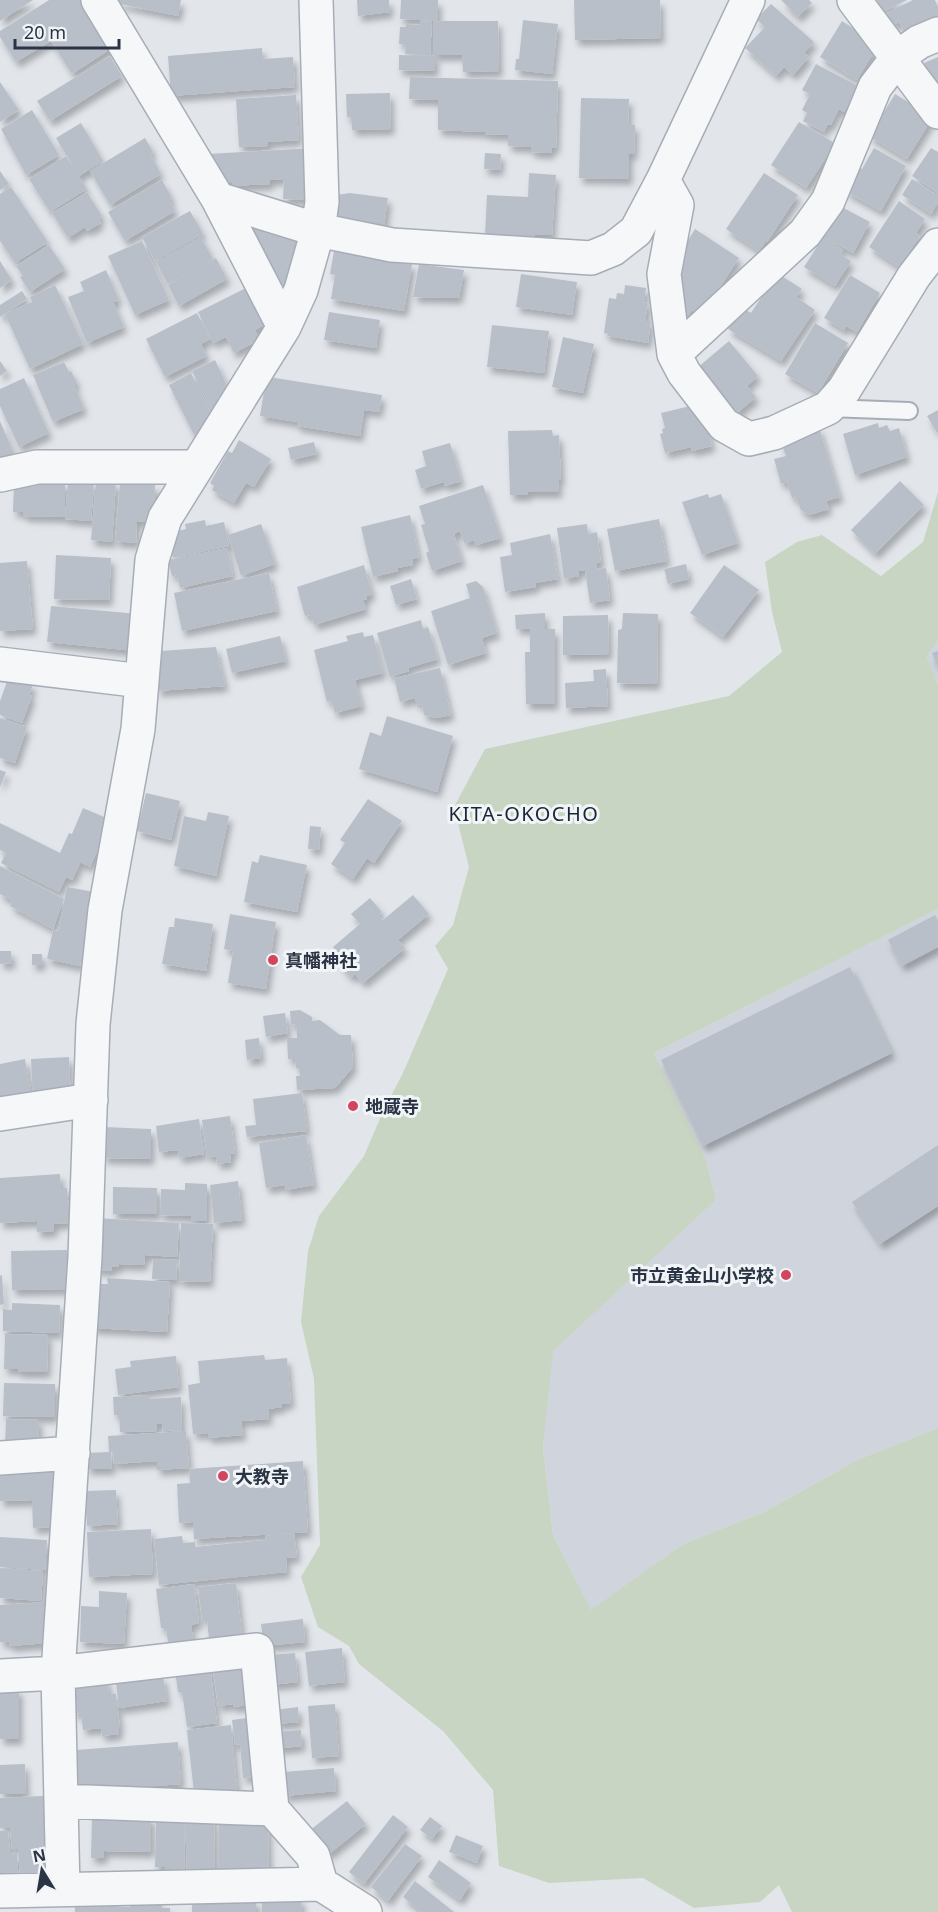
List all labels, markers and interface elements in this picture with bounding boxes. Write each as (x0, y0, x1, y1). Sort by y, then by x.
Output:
scale bar (15, 12, 118, 50)
text: 20 m (24, 20, 66, 44)
district label: KITA-OKOCHO (449, 800, 599, 827)
place label: 真幡神社 (285, 948, 357, 972)
marker: 真幡神社 (266, 953, 280, 967)
place label: 地蔵寺 (365, 1094, 419, 1118)
marker: 地蔵寺 (346, 1099, 360, 1113)
place label: 市立黄金山小学校 (630, 1263, 774, 1287)
marker: 市立黄金山小学校 (779, 1268, 793, 1282)
place label: 大教寺 (235, 1464, 289, 1488)
marker: 大教寺 (216, 1469, 230, 1483)
north arrow (12, 1840, 72, 1900)
text: N (31, 1843, 48, 1867)

